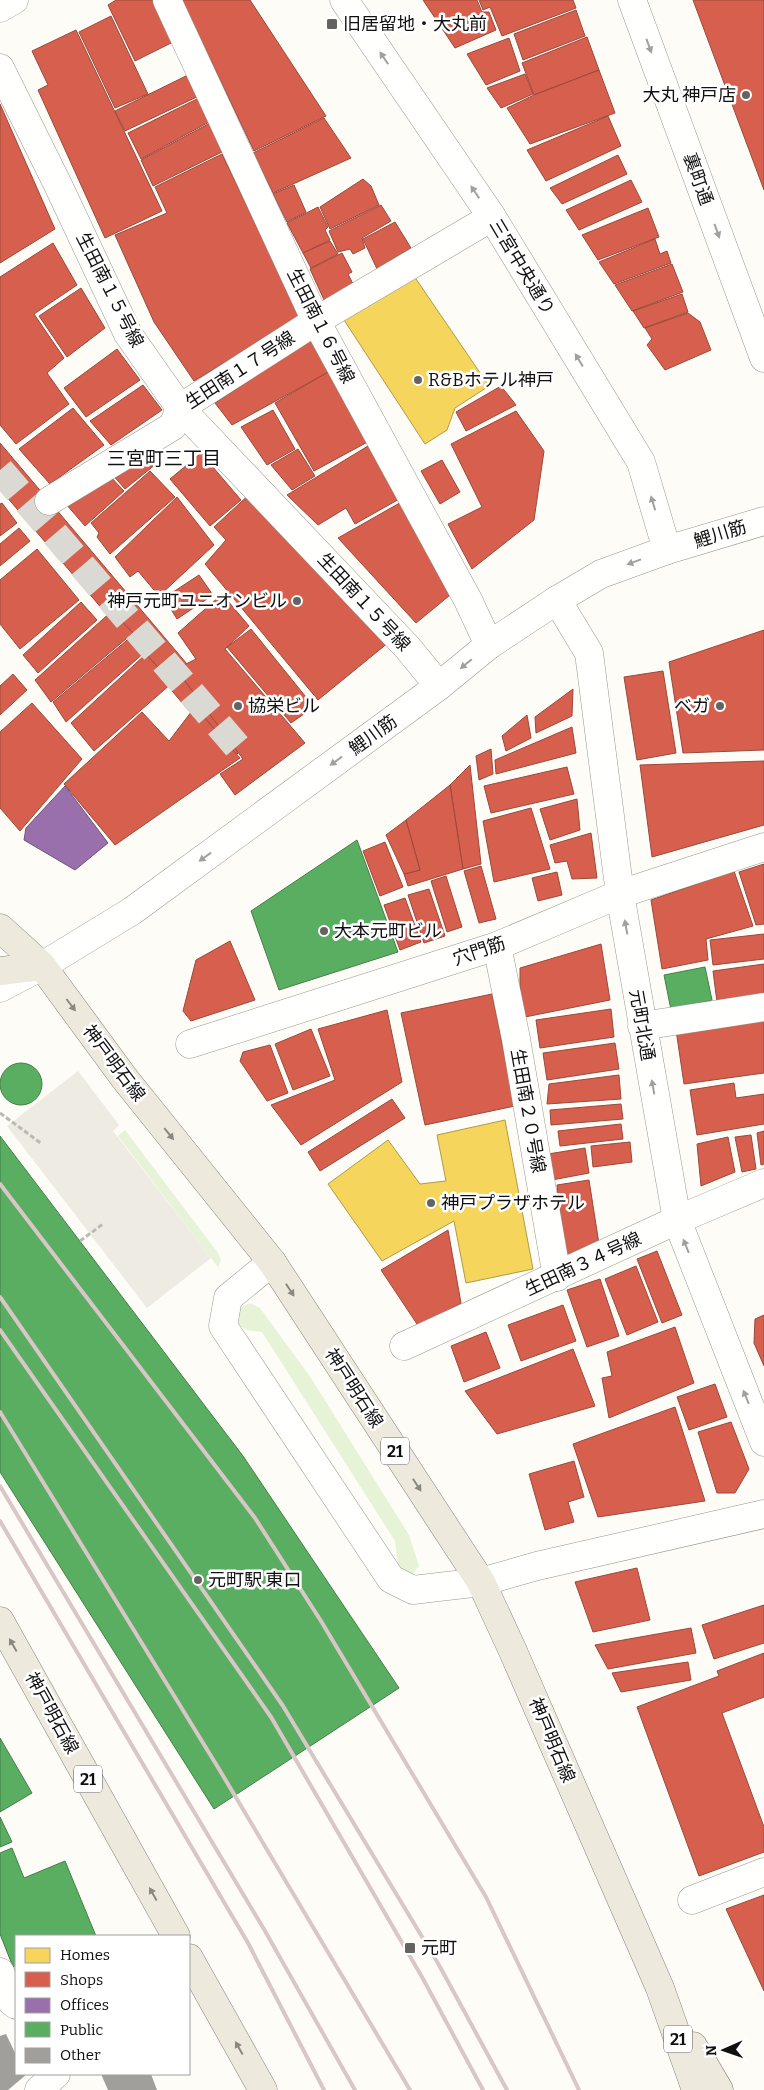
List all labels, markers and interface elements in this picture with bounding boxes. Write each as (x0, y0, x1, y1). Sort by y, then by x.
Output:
place label: 旧居留地・大丸前 (343, 13, 487, 35)
marker: 旧居留地・大丸前 (325, 17, 339, 31)
one-way arrow (645, 39, 653, 54)
one-way arrow (379, 51, 389, 64)
place label: 大丸 神戸店 (642, 84, 736, 106)
marker: 大丸 神戸店 (740, 89, 752, 101)
street label: 裏町通 (678, 150, 718, 208)
one-way arrow (470, 185, 480, 199)
street label: 三宮中央通り (485, 215, 559, 319)
one-way arrow (713, 224, 721, 239)
street label: 生田南１５号線 (72, 229, 148, 351)
street label: 生田南１６号線 (283, 265, 359, 387)
street label: 生田南１７号線 (181, 326, 299, 414)
one-way arrow (574, 353, 583, 367)
place label: R&Bホテル神戸 (428, 369, 554, 391)
marker: R&Bホテル神戸 (412, 374, 424, 386)
district label: 三宮町三丁目 (107, 447, 221, 470)
one-way arrow (649, 496, 657, 511)
street label: 鯉川筋 (691, 516, 749, 552)
street label: 生田南１５号線 (313, 548, 415, 656)
one-way arrow (626, 558, 641, 566)
place label: 神戸元町ユニオンビル (107, 590, 287, 612)
marker: 神戸元町ユニオンビル (291, 595, 303, 607)
one-way arrow (460, 658, 473, 669)
place label: 協栄ビル (248, 695, 320, 717)
place label: ベガ (674, 695, 710, 717)
marker: 協栄ビル (232, 700, 244, 712)
marker: ベガ (714, 700, 726, 712)
street label: 鯉川筋 (345, 710, 401, 760)
one-way arrow (330, 756, 343, 767)
one-way arrow (199, 852, 212, 863)
one-way arrow (621, 919, 629, 935)
place label: 大本元町ビル (334, 920, 442, 942)
marker: 大本元町ビル (318, 925, 330, 937)
street label: 穴門筋 (450, 932, 508, 970)
street label: 元町北通 (625, 988, 659, 1062)
one-way arrow (65, 998, 76, 1011)
street label: 神戸明石線 (78, 1020, 150, 1106)
street label: 生田南２０号線 (506, 1047, 550, 1175)
one-way arrow (649, 1079, 657, 1095)
one-way arrow (164, 1128, 175, 1141)
place label: 神戸プラザホテル (441, 1192, 585, 1214)
marker: 神戸プラザホテル (425, 1197, 437, 1209)
street label: 生田南３４号線 (521, 1227, 645, 1301)
one-way arrow (682, 1238, 690, 1253)
one-way arrow (286, 1284, 295, 1297)
street label: 神戸明石線 (320, 1344, 388, 1432)
one-way arrow (742, 1389, 750, 1404)
road number: 21 (381, 1438, 409, 1464)
one-way arrow (413, 1478, 422, 1492)
place label: 元町駅 東口 (208, 1569, 302, 1591)
marker: 元町駅 東口 (192, 1574, 204, 1586)
one-way arrow (9, 1638, 18, 1652)
street label: 神戸明石線 (21, 1668, 83, 1758)
street label: 神戸明石線 (524, 1694, 580, 1786)
road number: 21 (74, 1766, 102, 1792)
one-way arrow (148, 1887, 157, 1900)
legend (15, 1935, 190, 2075)
place label: 元町 (421, 1937, 457, 1959)
marker: 元町 (403, 1941, 417, 1955)
text: Homes (60, 1946, 110, 1964)
text: Shops (60, 1971, 103, 1989)
text: Offices (60, 1996, 109, 2014)
text: Public (60, 2021, 104, 2039)
north arrow (699, 2025, 749, 2075)
road number: 21 (664, 2026, 692, 2052)
one-way arrow (235, 2040, 243, 2055)
text: N (703, 2045, 720, 2056)
text: Other (60, 2046, 101, 2064)

